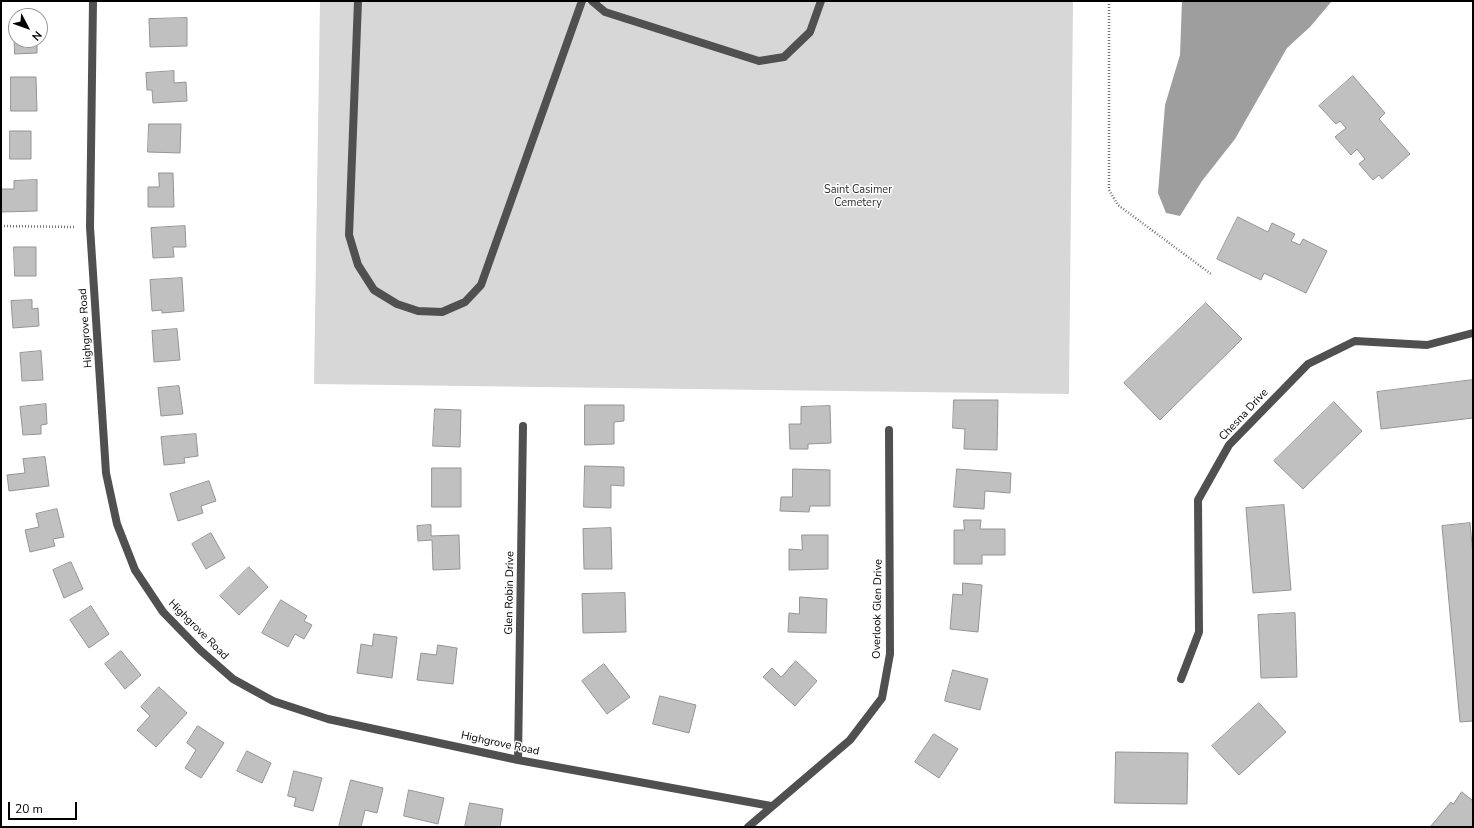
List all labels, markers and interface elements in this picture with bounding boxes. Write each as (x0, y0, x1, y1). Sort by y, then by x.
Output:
north arrow (8, 8, 48, 48)
text: N (28, 28, 45, 44)
park label: Saint Casimer Cemetery (824, 183, 892, 209)
street label: Highgrove Road (77, 288, 95, 368)
street label: Chesna Drive (1217, 386, 1271, 444)
street label: Glen Robin Drive (503, 551, 517, 635)
street label: Overlook Glen Drive (871, 559, 885, 659)
street label: Highgrove Road (165, 597, 231, 663)
street label: Highgrove Road (460, 729, 540, 759)
scale bar (10, 794, 79, 820)
text: 20 m (15, 801, 43, 817)

